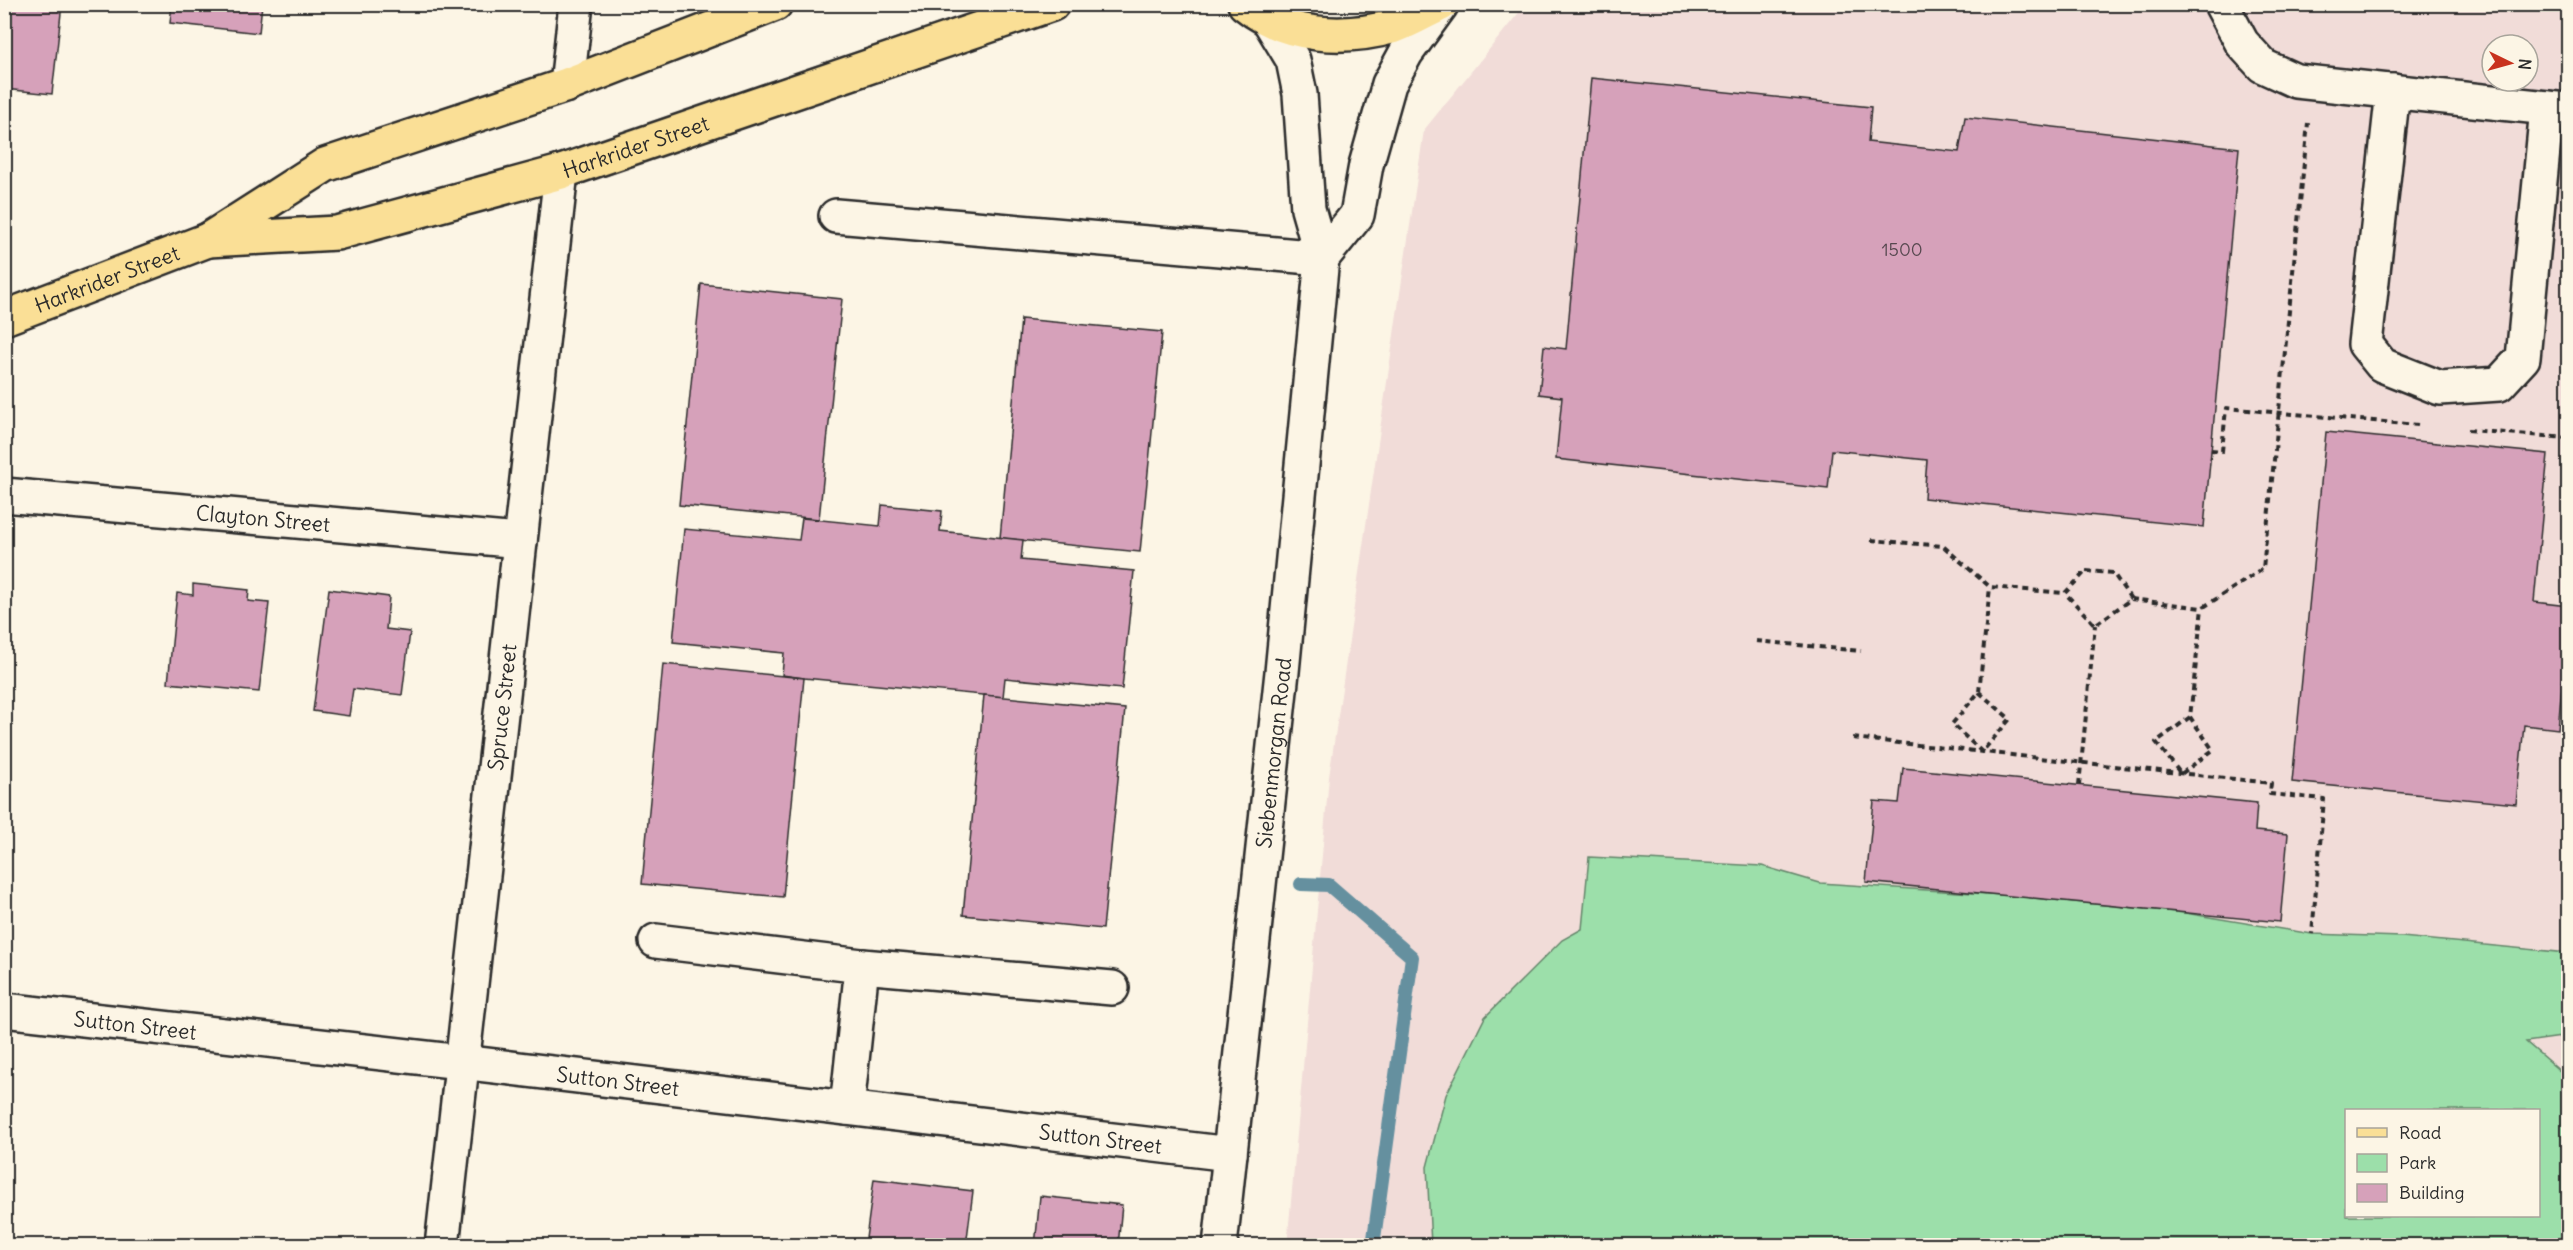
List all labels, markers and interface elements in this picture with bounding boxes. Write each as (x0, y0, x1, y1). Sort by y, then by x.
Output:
north arrow (2480, 33, 2540, 93)
text: N (2514, 58, 2535, 71)
street label: Harkrider Street (559, 109, 712, 184)
house number: 1500 (1881, 238, 1923, 261)
street label: Harkrider Street (31, 239, 183, 319)
street label: Clayton Street (195, 499, 331, 538)
street label: Spruce Street (481, 643, 522, 772)
street label: Siebenmorgan Road (1250, 656, 1297, 850)
street label: Sutton Street (72, 1005, 198, 1045)
street label: Sutton Street (555, 1060, 681, 1101)
legend (2345, 1109, 2540, 1217)
street label: Sutton Street (1038, 1118, 1163, 1159)
text: Road (2399, 1121, 2442, 1144)
text: Park (2399, 1151, 2436, 1174)
text: Building (2399, 1181, 2464, 1204)

